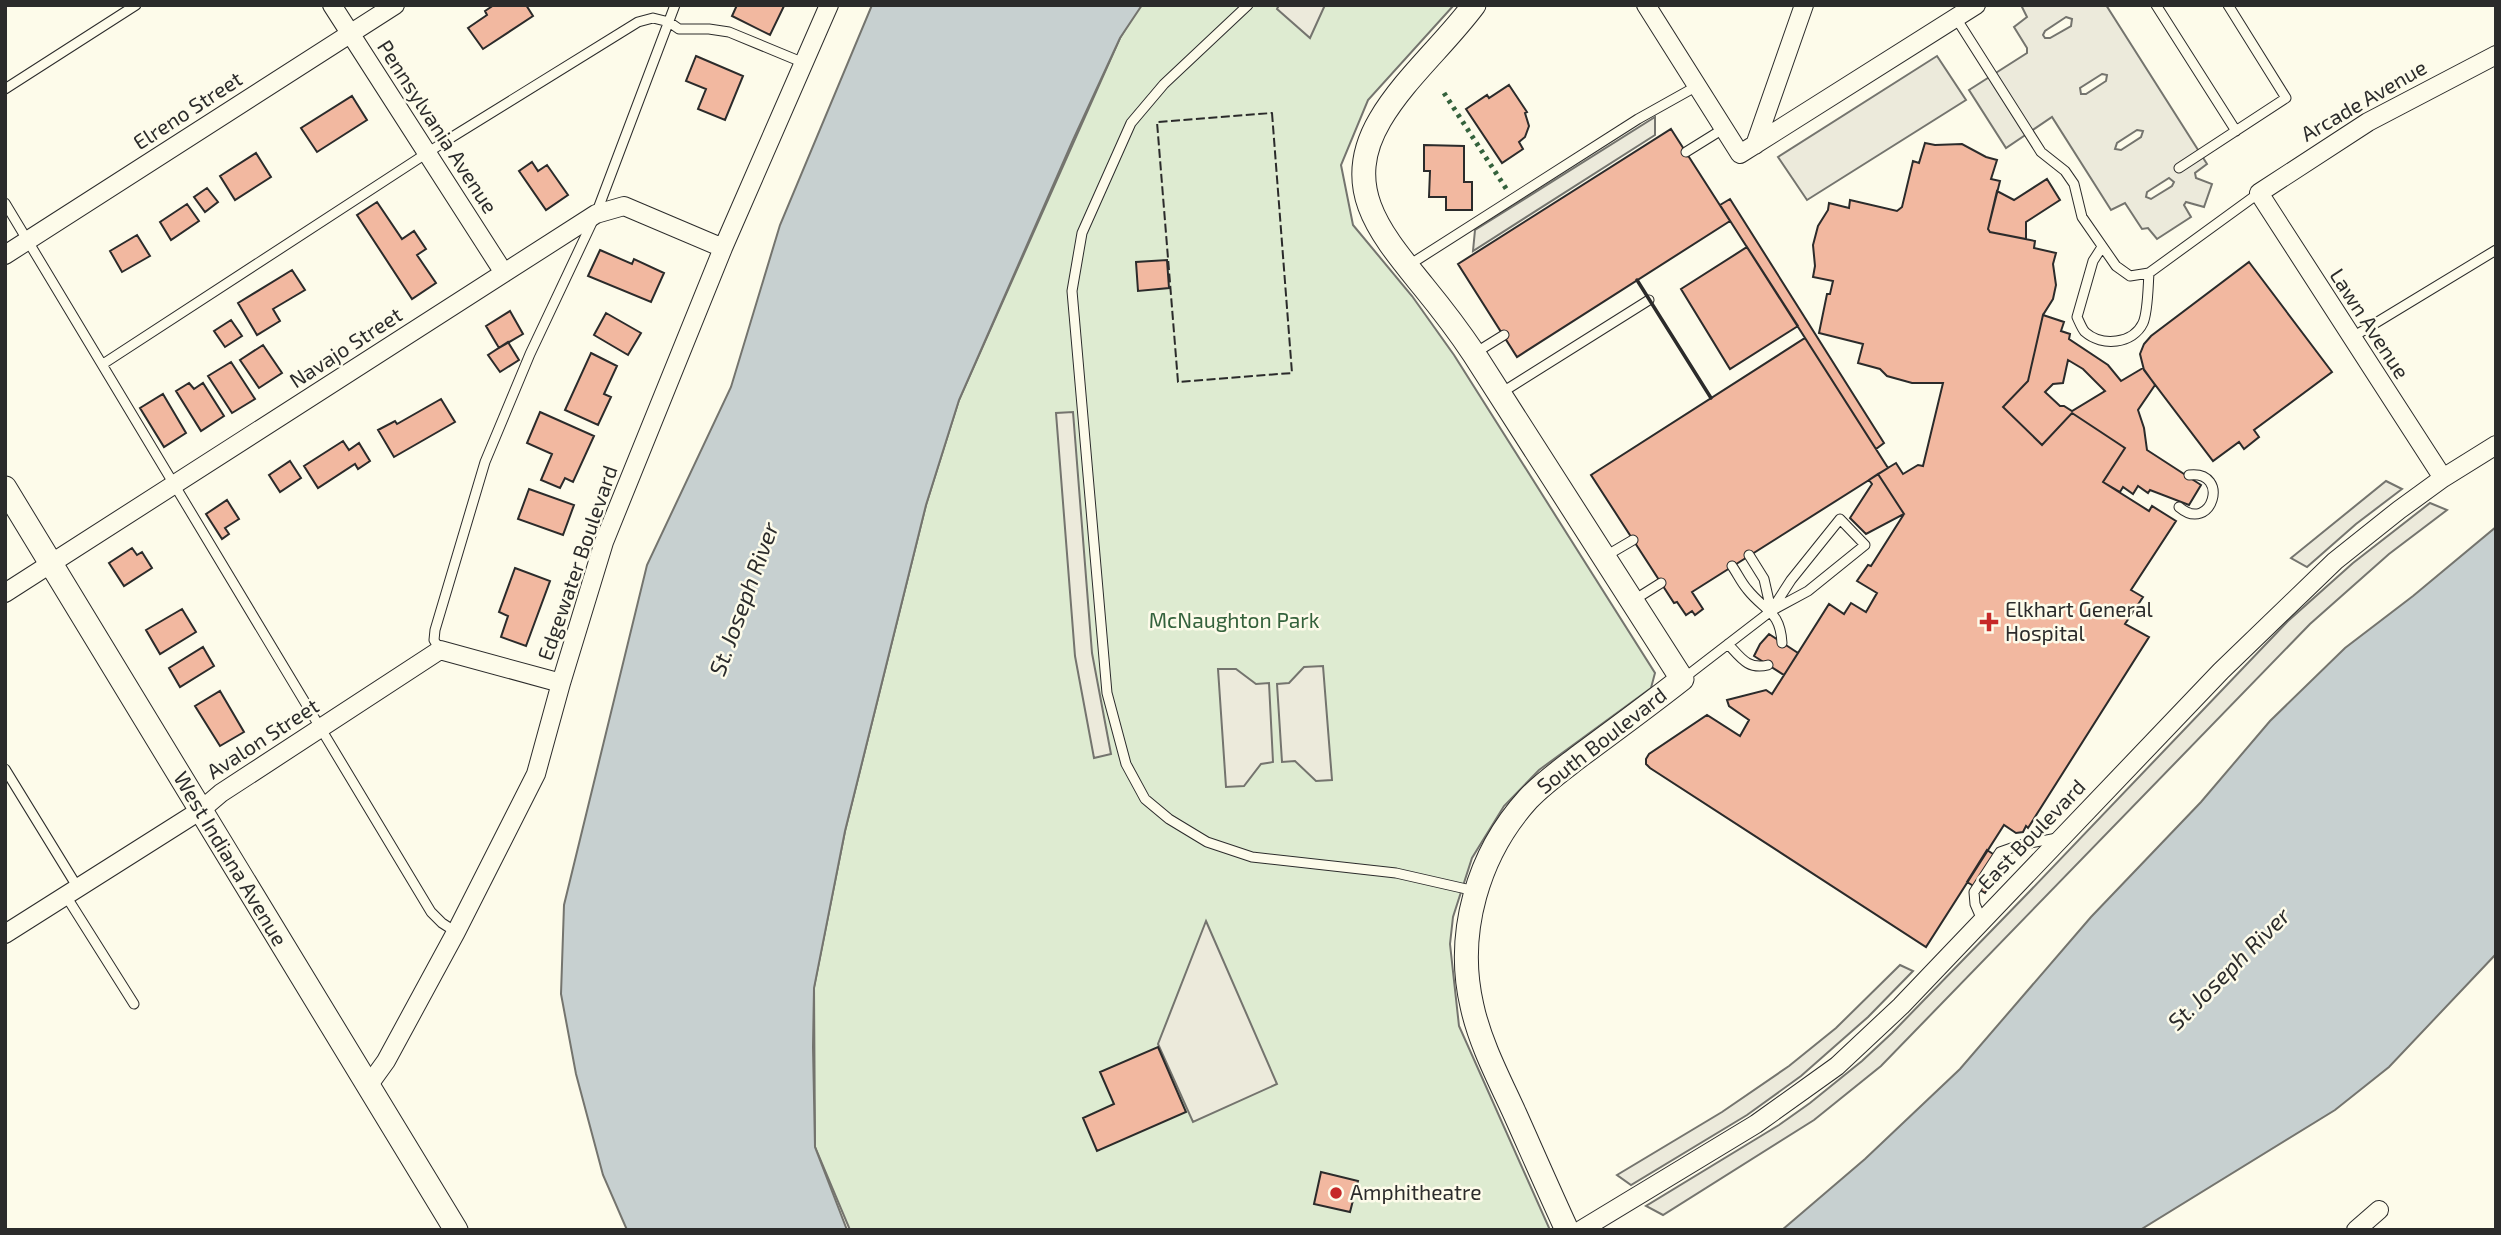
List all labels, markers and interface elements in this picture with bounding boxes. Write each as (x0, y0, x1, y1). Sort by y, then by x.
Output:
street label: Pennsylvania Avenue (373, 35, 504, 217)
street label: Arcade Avenue (2296, 54, 2431, 146)
street label: Elreno Street (128, 65, 246, 154)
street label: Lawn Avenue (2325, 263, 2415, 383)
street label: Navajo Street (284, 301, 407, 393)
street label: Edgewater Boulevard (531, 462, 622, 663)
water label: St. Joseph River (702, 517, 784, 679)
place label: Elkhart General Hospital (2005, 596, 2153, 645)
park label: McNaughton Park (1149, 607, 1320, 632)
marker: Elkhart General Hospital (1979, 612, 1999, 632)
street label: South Boulevard (1531, 681, 1671, 798)
street label: Avalon Street (201, 692, 323, 783)
street label: West Indiana Avenue (169, 767, 293, 950)
street label: East Boulevard (1972, 774, 2090, 894)
water label: St. Joseph River (2161, 901, 2296, 1035)
place label: Amphitheatre (1350, 1179, 1481, 1204)
marker: Amphitheatre (1328, 1185, 1344, 1201)

